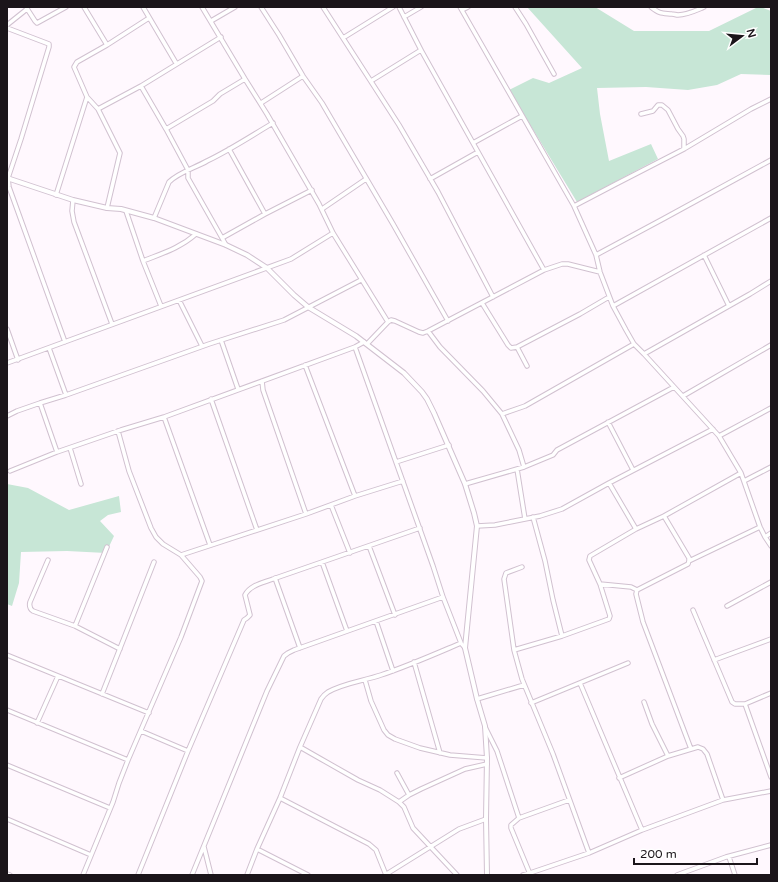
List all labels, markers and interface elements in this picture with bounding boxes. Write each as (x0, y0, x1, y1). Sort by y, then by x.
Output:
north arrow (722, 16, 762, 56)
text: N (744, 27, 759, 39)
scale bar (634, 840, 757, 866)
text: 200 m (640, 847, 677, 861)

